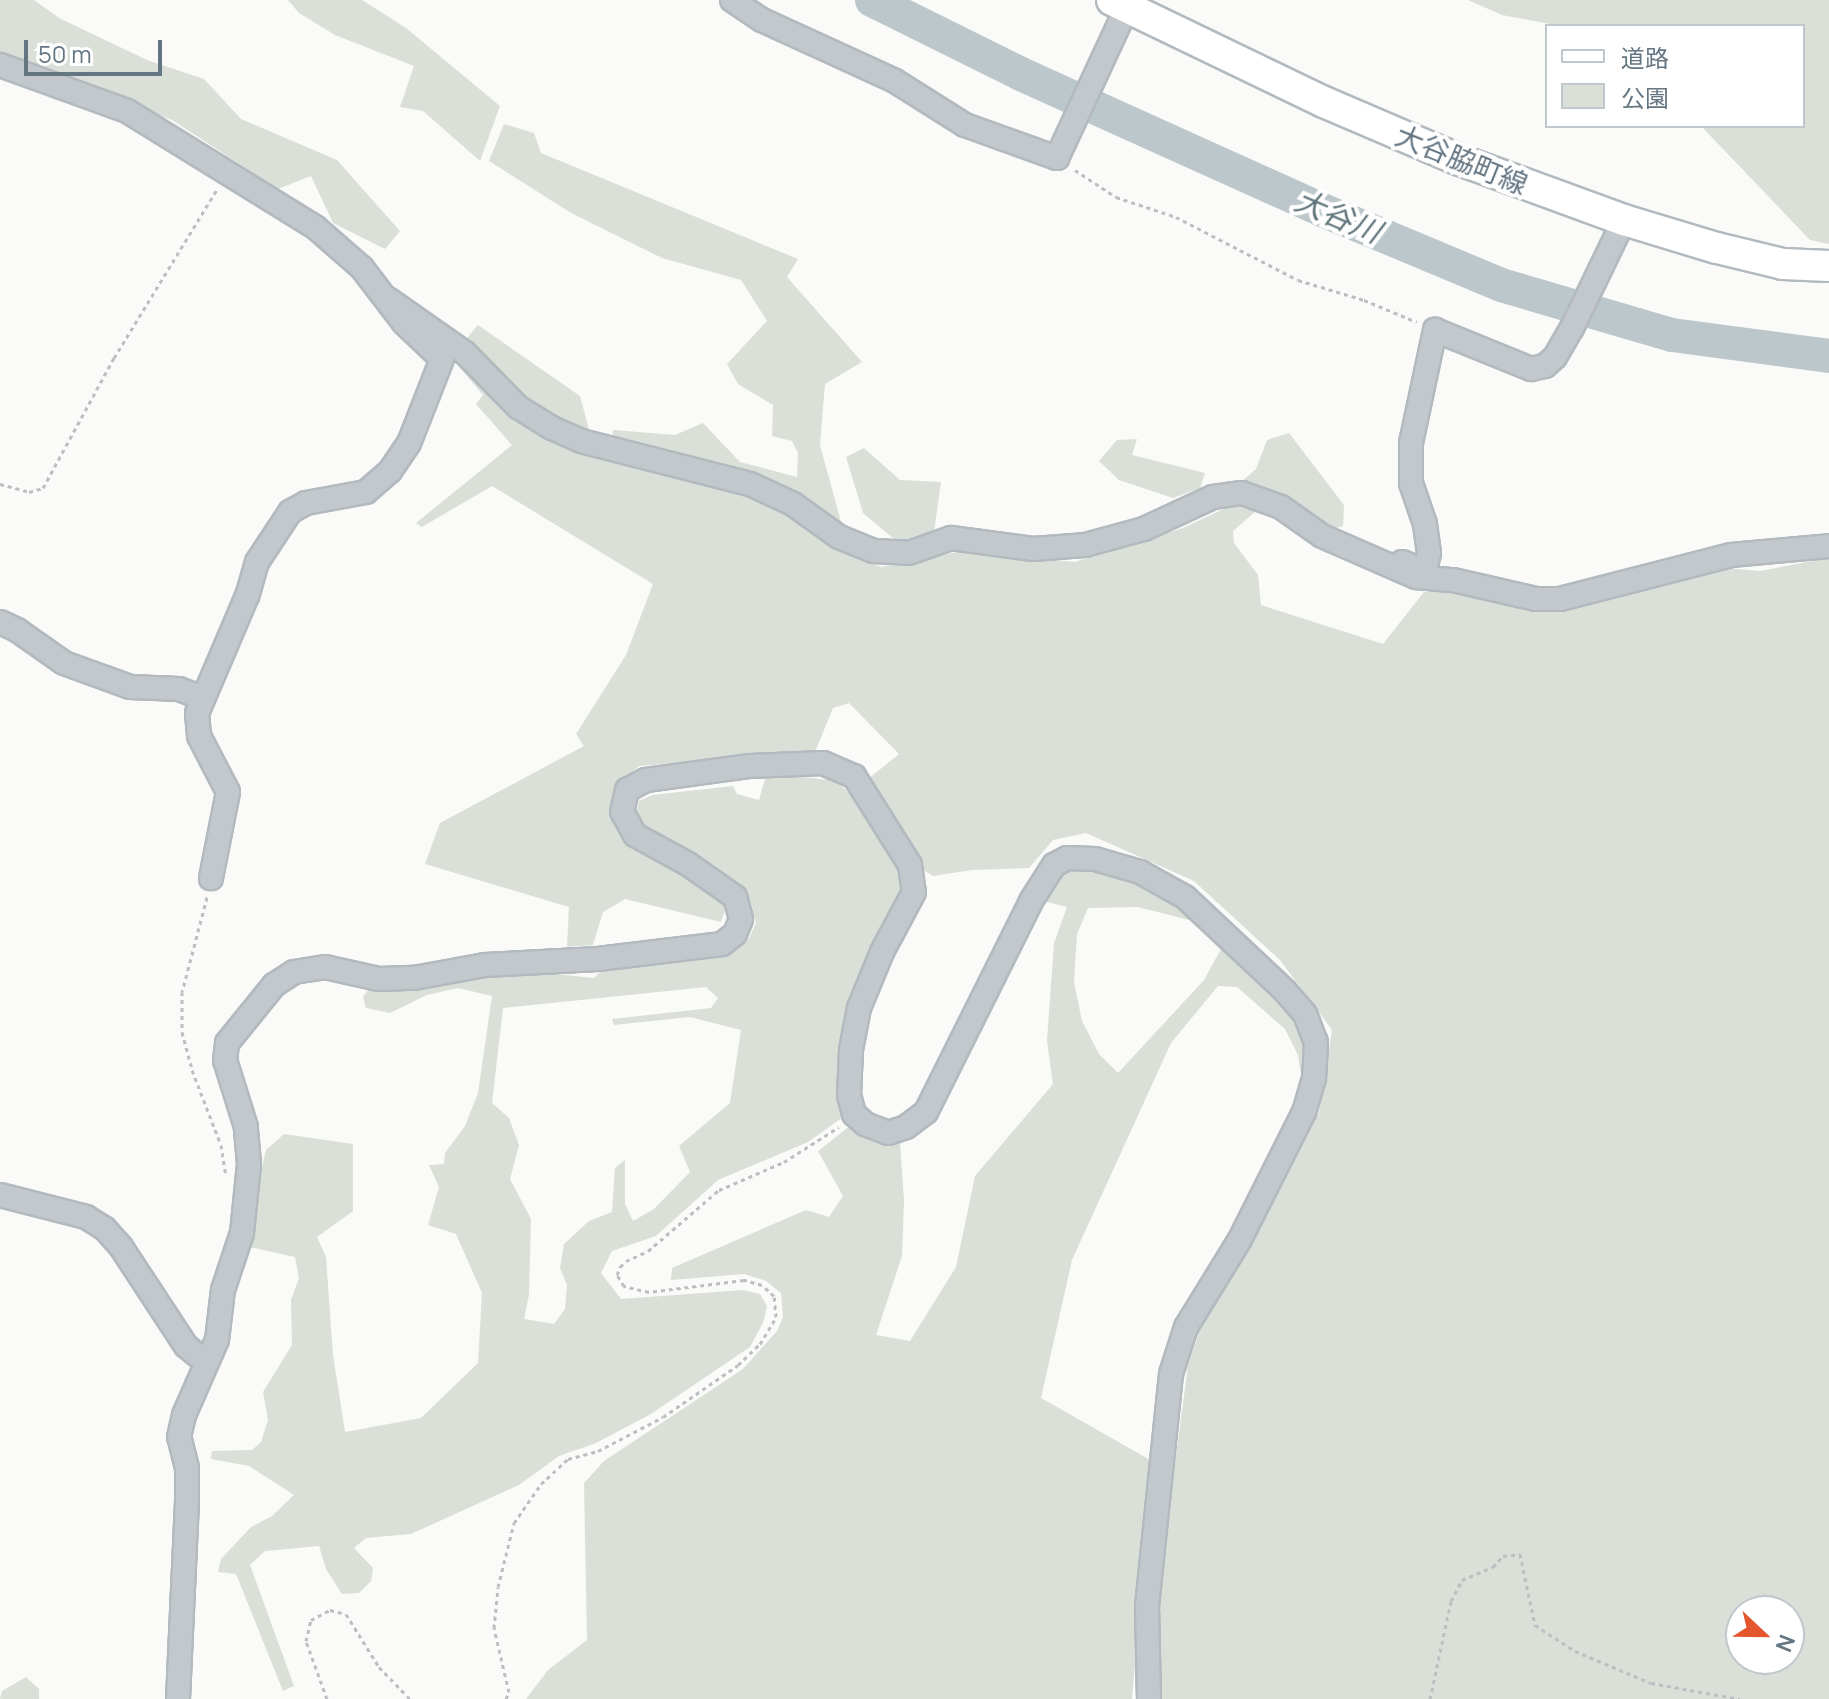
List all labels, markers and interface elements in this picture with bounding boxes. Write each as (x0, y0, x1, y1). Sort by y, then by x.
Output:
scale bar (28, 24, 166, 74)
legend (1545, 24, 1805, 128)
text: 50 m (38, 37, 92, 70)
text: 道路 (1621, 41, 1669, 74)
text: 公園 (1621, 81, 1669, 114)
street label: 大谷脇町線 (1391, 117, 1533, 201)
water label: 大谷川 (1290, 182, 1386, 250)
north arrow (1725, 1595, 1805, 1675)
text: N (1769, 1630, 1802, 1656)

